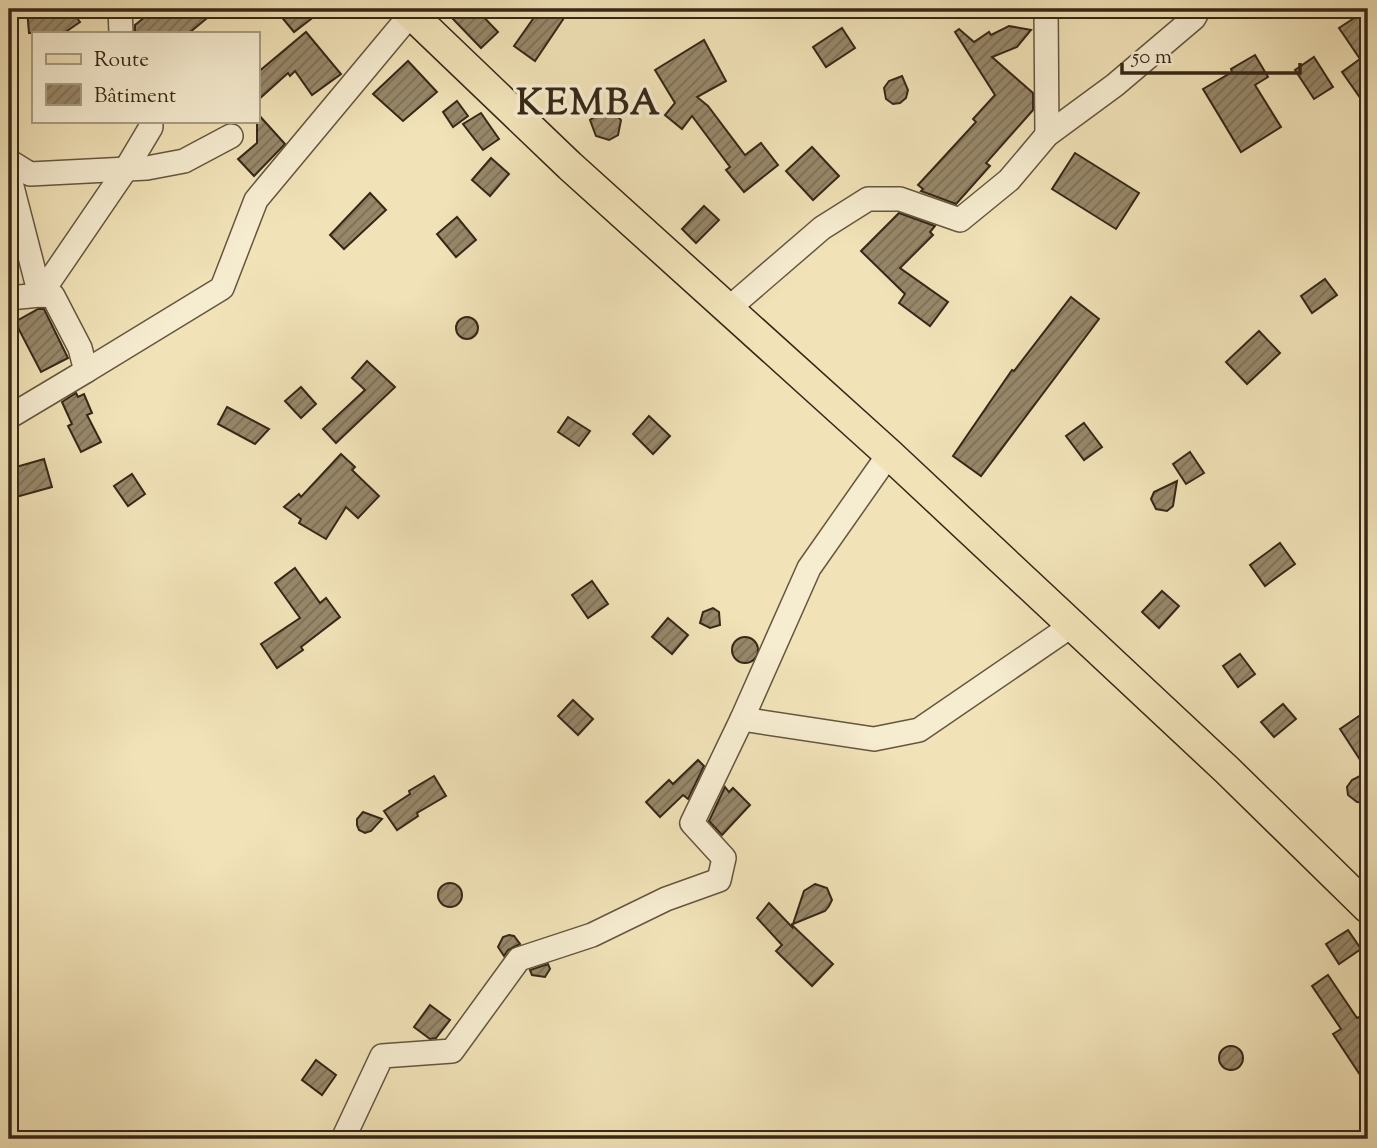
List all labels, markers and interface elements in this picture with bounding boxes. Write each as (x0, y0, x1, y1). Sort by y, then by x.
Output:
legend (32, 32, 259, 122)
scale bar (1122, 32, 1300, 76)
text: 50 m (1131, 43, 1172, 73)
text: Route (94, 46, 149, 76)
district label: KEMBA (516, 78, 662, 132)
text: Bâtiment (94, 82, 176, 112)

